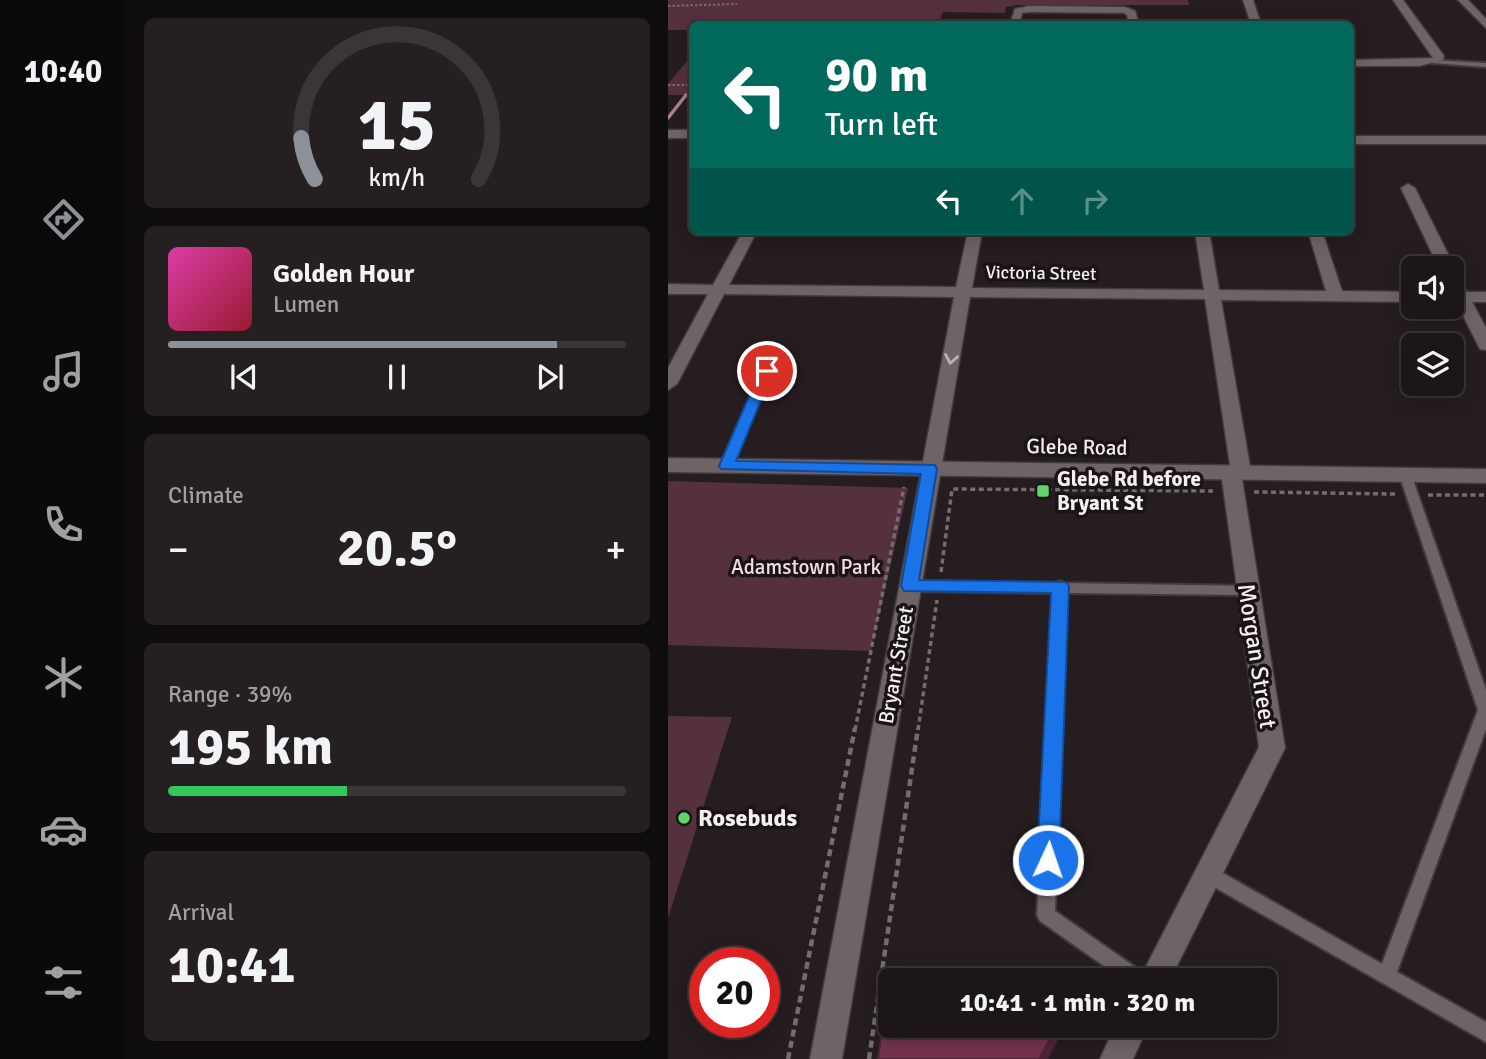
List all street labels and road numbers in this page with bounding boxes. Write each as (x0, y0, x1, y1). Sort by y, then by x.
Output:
street label: Victoria Street (985, 261, 1097, 285)
street label: Glebe Road (1026, 433, 1128, 461)
street label: Morgan Street (1231, 581, 1283, 731)
street label: Bryant Street (873, 604, 919, 726)

